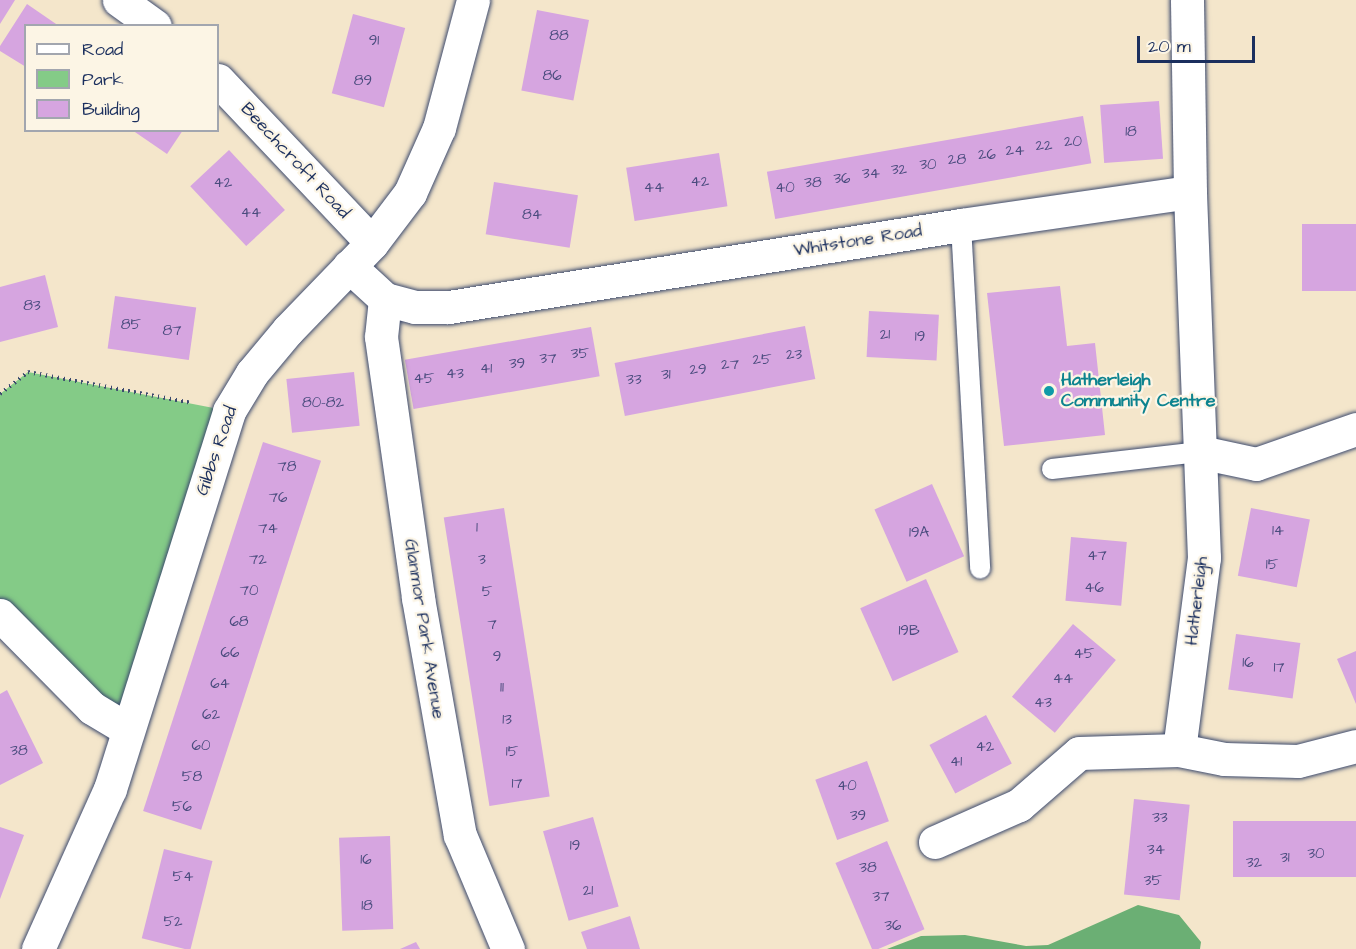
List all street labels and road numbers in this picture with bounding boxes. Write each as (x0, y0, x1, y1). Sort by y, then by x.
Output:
street label: Beechcroft Road (236, 99, 354, 223)
street label: Whitstone Road (792, 220, 924, 262)
street label: Gibbs Road (192, 404, 242, 498)
street label: Glanmor Park Avenue (399, 537, 449, 721)
street label: Hatherleigh (1181, 555, 1213, 647)

